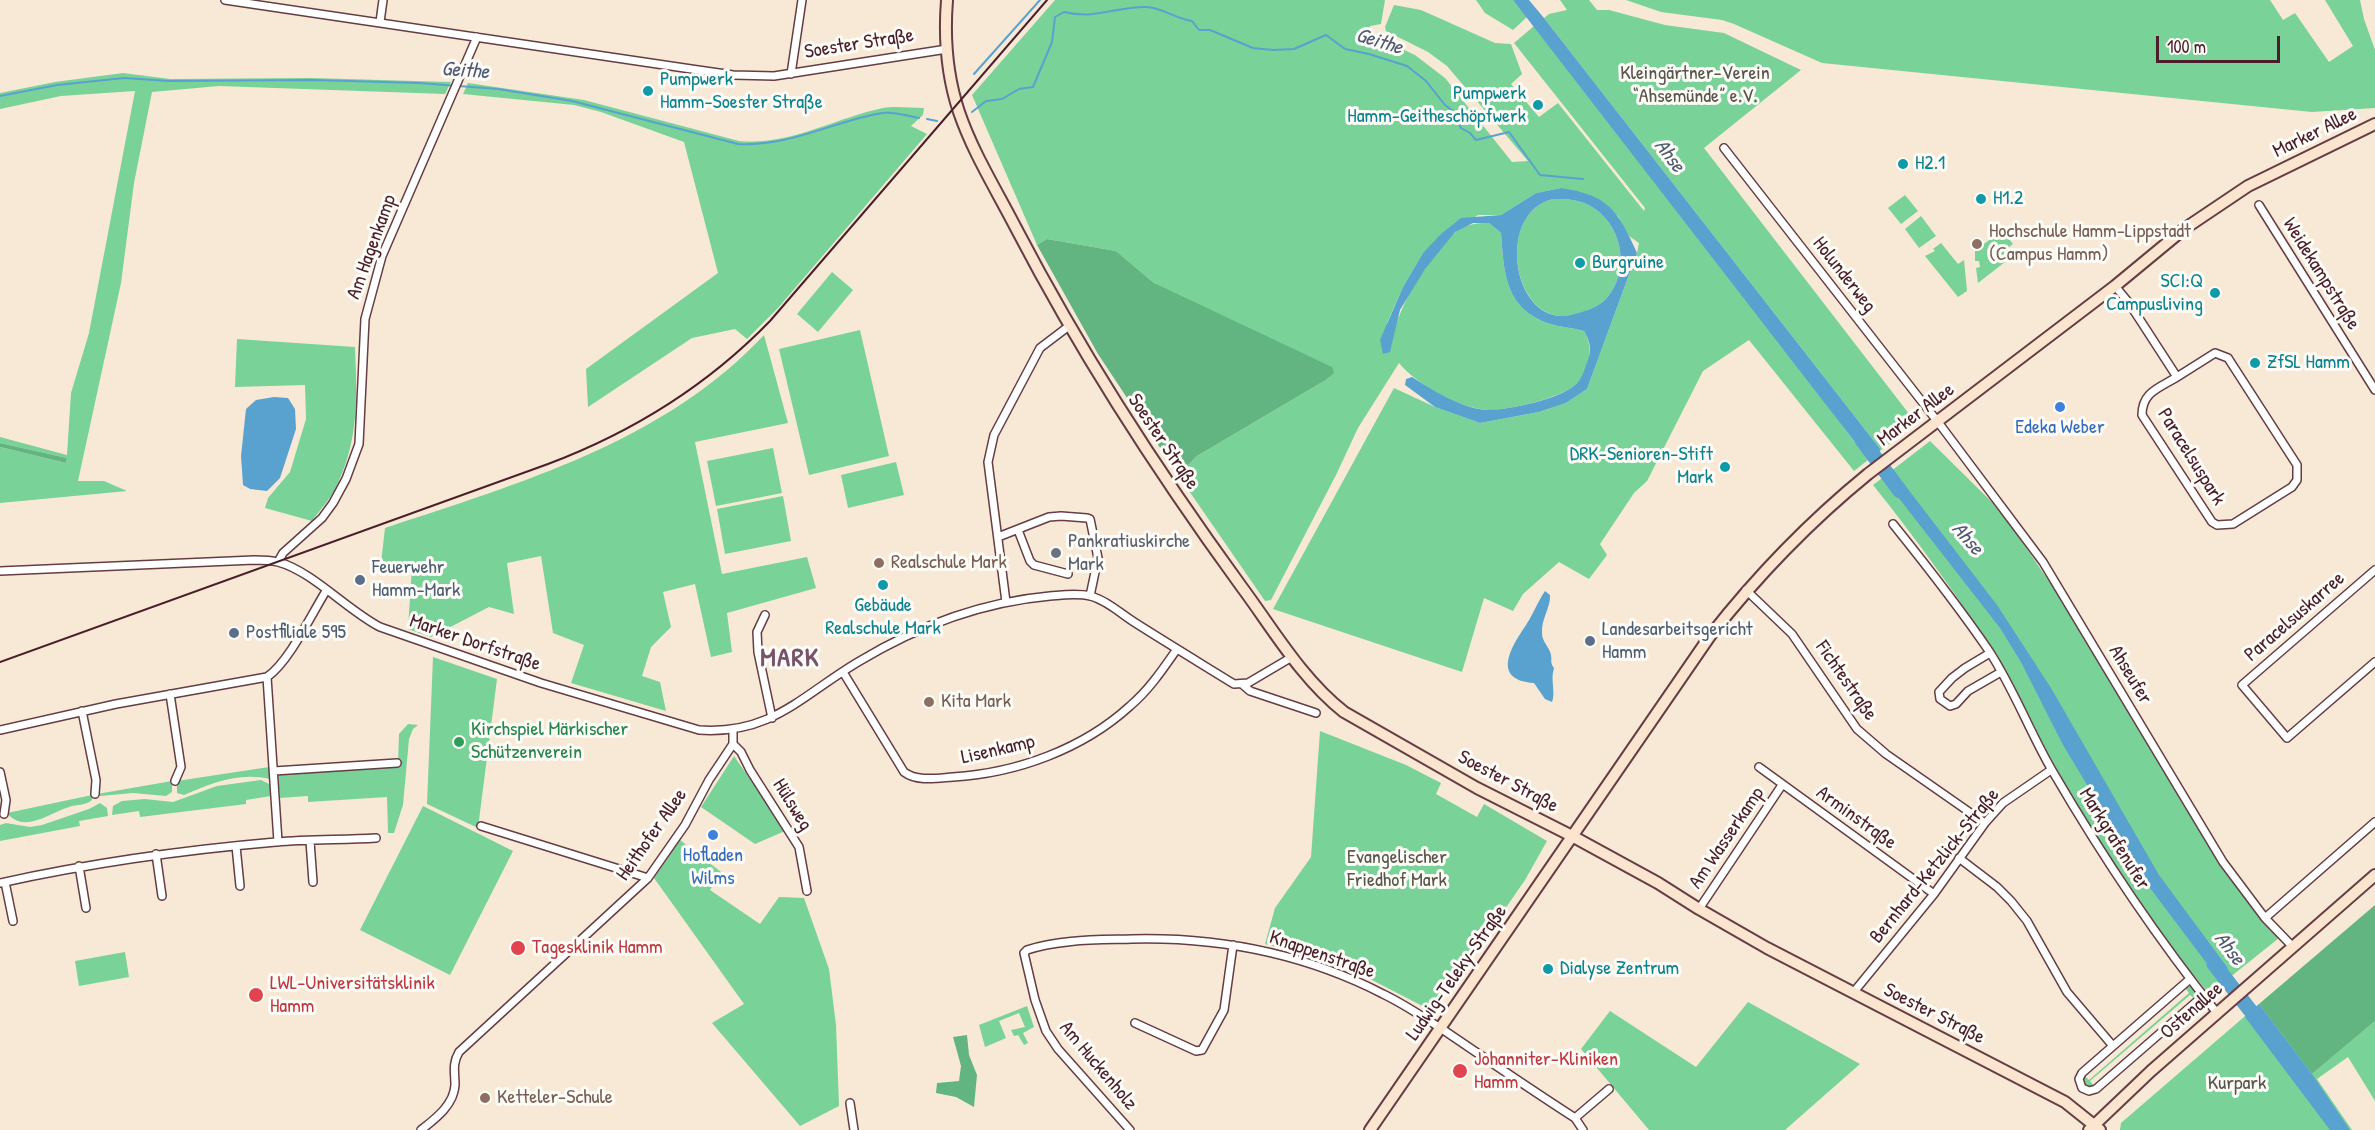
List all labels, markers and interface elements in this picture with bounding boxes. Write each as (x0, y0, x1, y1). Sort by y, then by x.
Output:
water label: Geithe (1353, 23, 1405, 61)
street label: Soester Straße (803, 24, 915, 64)
scale bar (2159, 24, 2284, 62)
text: 100 m (2167, 34, 2206, 59)
water label: Geithe (440, 57, 490, 85)
park label: Kleingärtner-Verein “Ahsemünde” e.V. (1620, 62, 1770, 109)
place label: Pumpwerk Hamm-Soester Straße (660, 68, 823, 115)
place label: Pumpwerk Hamm-Geitheschöpfwerk (1347, 82, 1526, 129)
marker: Pumpwerk Hamm-Soester Straße (641, 84, 655, 98)
marker: Pumpwerk Hamm-Geitheschöpfwerk (1531, 98, 1545, 112)
street label: Marker Allee (2269, 102, 2361, 164)
water label: Ahse (1648, 134, 1690, 178)
place label: H2.1 (1915, 152, 1945, 176)
marker: H2.1 (1896, 157, 1910, 171)
place label: H1.2 (1993, 187, 2023, 211)
street label: Am Hagenkamp (342, 192, 402, 302)
marker: H1.2 (1974, 192, 1988, 206)
street label: Weidekampstraße (2277, 214, 2365, 334)
place label: Hochschule Hamm-Lippstadt (Campus Hamm) (1989, 220, 2191, 267)
street label: Holunderweg (1807, 232, 1881, 318)
marker: Hochschule Hamm-Lippstadt (Campus Hamm) (1970, 237, 1984, 251)
place label: Burgruine (1592, 251, 1664, 275)
marker: Burgruine (1573, 256, 1587, 270)
place label: SCI:Q Campusliving (2106, 270, 2203, 317)
marker: SCI:Q Campusliving (2208, 286, 2222, 300)
place label: ZfSL Hamm (2267, 351, 2350, 375)
marker: ZfSL Hamm (2248, 356, 2262, 370)
street label: Marker Allee (1873, 378, 1959, 452)
street label: Soester Straße (1122, 390, 1204, 494)
marker: Edeka Weber (2053, 400, 2067, 414)
street label: Paracelsuspark (2152, 404, 2230, 510)
place label: Edeka Weber (2015, 416, 2105, 440)
place label: DRK-Senioren-Stift Mark (1570, 443, 1713, 490)
marker: DRK-Senioren-Stift Mark (1718, 460, 1732, 474)
water label: Ahse (1946, 517, 1988, 561)
place label: Pankratiuskirche Mark (1068, 530, 1190, 577)
marker: Pankratiuskirche Mark (1049, 546, 1063, 560)
place label: Realschule Mark (891, 551, 1007, 575)
place label: Feuerwehr Hamm-Mark (372, 556, 460, 603)
marker: Realschule Mark (872, 556, 886, 570)
street label: Paracelsuskarree (2240, 567, 2350, 667)
marker: Feuerwehr Hamm-Mark (353, 573, 367, 587)
marker: Gebäude Realschule Mark (876, 578, 890, 592)
place label: Gebäude Realschule Mark (825, 594, 941, 641)
street label: Marker Dorfstraße (406, 609, 544, 677)
place label: Landesarbeitsgericht Hamm (1602, 618, 1753, 665)
place label: Postfiliale 595 (246, 621, 346, 645)
marker: Postfiliale 595 (227, 626, 241, 640)
marker: Landesarbeitsgericht Hamm (1583, 634, 1597, 648)
street label: Fichtestraße (1810, 637, 1882, 725)
street label: Ahseufer (2103, 641, 2157, 709)
district label: MARK (760, 643, 820, 675)
place label: Kita Mark (941, 690, 1011, 714)
marker: Kita Mark (922, 695, 936, 709)
place label: Kirchspiel Märkischer Schützenverein (471, 718, 628, 765)
street label: Lisenkamp (959, 730, 1037, 770)
marker: Kirchspiel Märkischer Schützenverein (452, 735, 466, 749)
street label: Soester Straße (1454, 746, 1562, 818)
street label: Hülsweg (767, 775, 817, 835)
street label: Arminstraße (1811, 781, 1901, 855)
street label: Am Wasserkamp (1684, 783, 1770, 893)
street label: Heithofer Allee (612, 784, 692, 886)
street label: Bernhard-Ketzlick-Straße (1865, 784, 2005, 948)
street label: Markgrafenufer (2073, 784, 2155, 894)
marker: Hofladen Wilms (706, 828, 720, 842)
place label: Hofladen Wilms (683, 844, 743, 891)
park label: Evangelischer Friedhof Mark (1347, 846, 1447, 893)
street label: Ludwig-Teleky-Straße (1401, 901, 1513, 1045)
street label: Knappenstraße (1266, 926, 1378, 984)
water label: Ahse (2208, 927, 2250, 971)
place label: Tagesklinik Hamm (532, 936, 663, 960)
marker: Tagesklinik Hamm (509, 939, 527, 957)
place label: Dialyse Zentrum (1560, 957, 1679, 981)
marker: Dialyse Zentrum (1541, 962, 1555, 976)
place label: LWL-Universitätsklinik Hamm (270, 972, 435, 1019)
street label: Ostenallee (2156, 977, 2228, 1045)
street label: Soester Straße (1879, 978, 1989, 1050)
marker: LWL-Universitätsklinik Hamm (247, 986, 265, 1004)
street label: Am Huckenholz (1054, 1017, 1142, 1115)
place label: Johanniter-Kliniken Hamm (1474, 1048, 1618, 1095)
marker: Johanniter-Kliniken Hamm (1451, 1062, 1469, 1080)
park label: Kurpark (2208, 1072, 2266, 1096)
place label: Ketteler-Schule (497, 1086, 613, 1110)
marker: Ketteler-Schule (478, 1091, 492, 1105)

